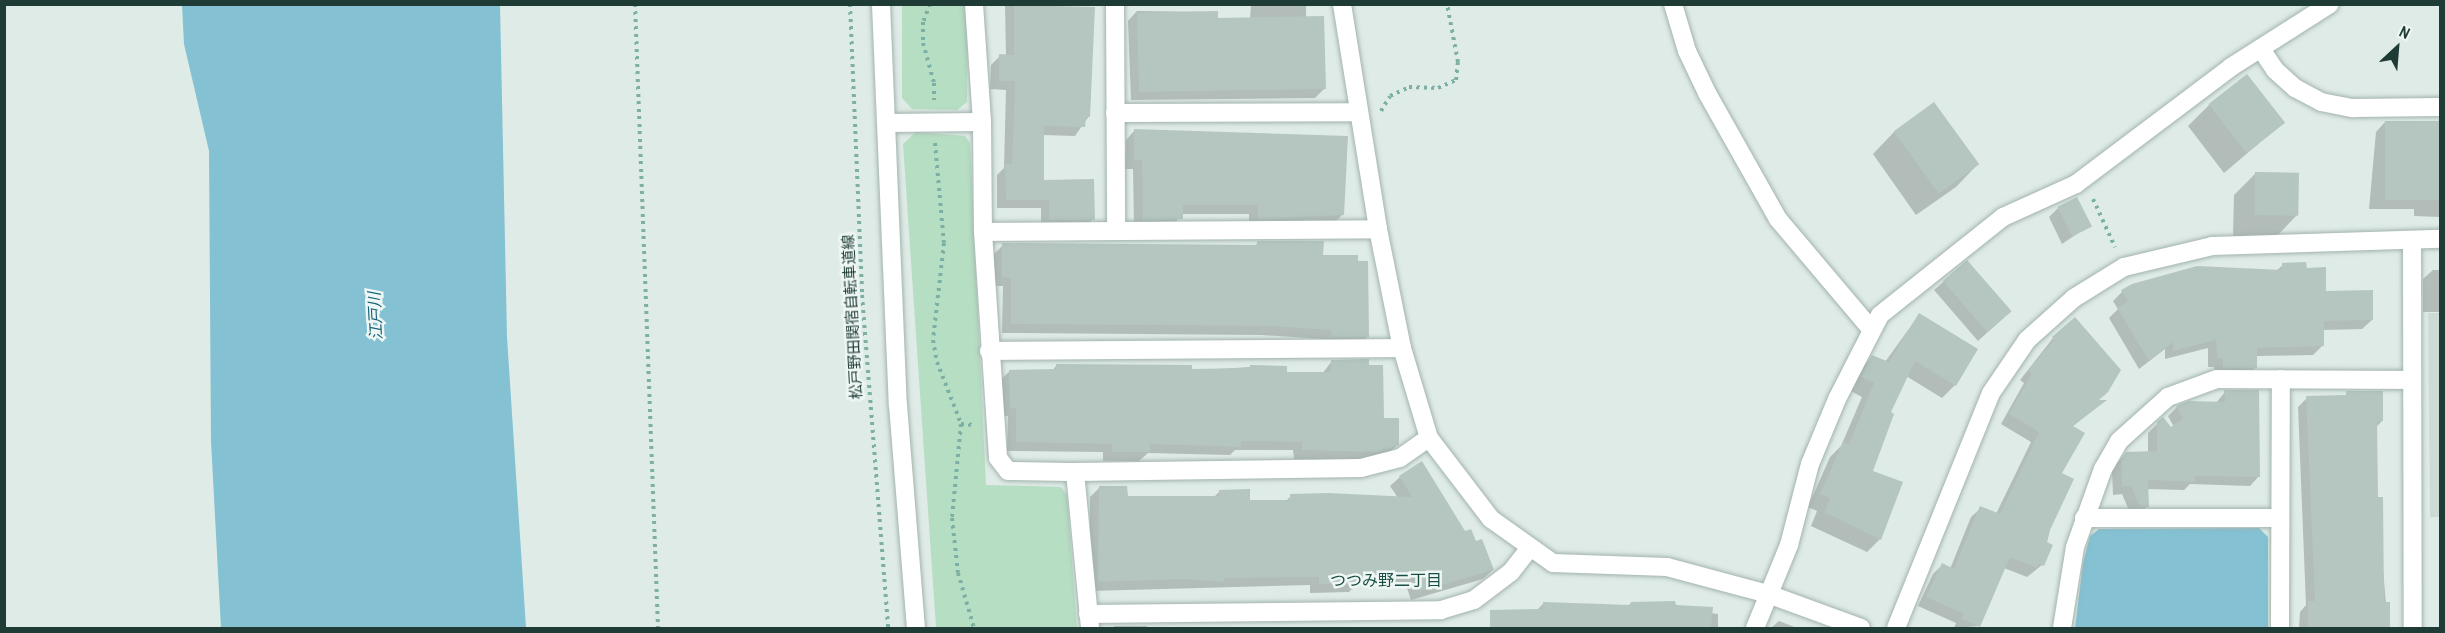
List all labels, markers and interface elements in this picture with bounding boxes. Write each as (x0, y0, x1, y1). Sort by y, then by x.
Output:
north arrow (2367, 18, 2427, 78)
text: N (2396, 20, 2414, 44)
street label: 松戸野田関宿自転車道線 (839, 234, 865, 400)
water label: 江戸川 (364, 292, 386, 340)
district label: つつみ野二丁目 (1330, 570, 1442, 590)

